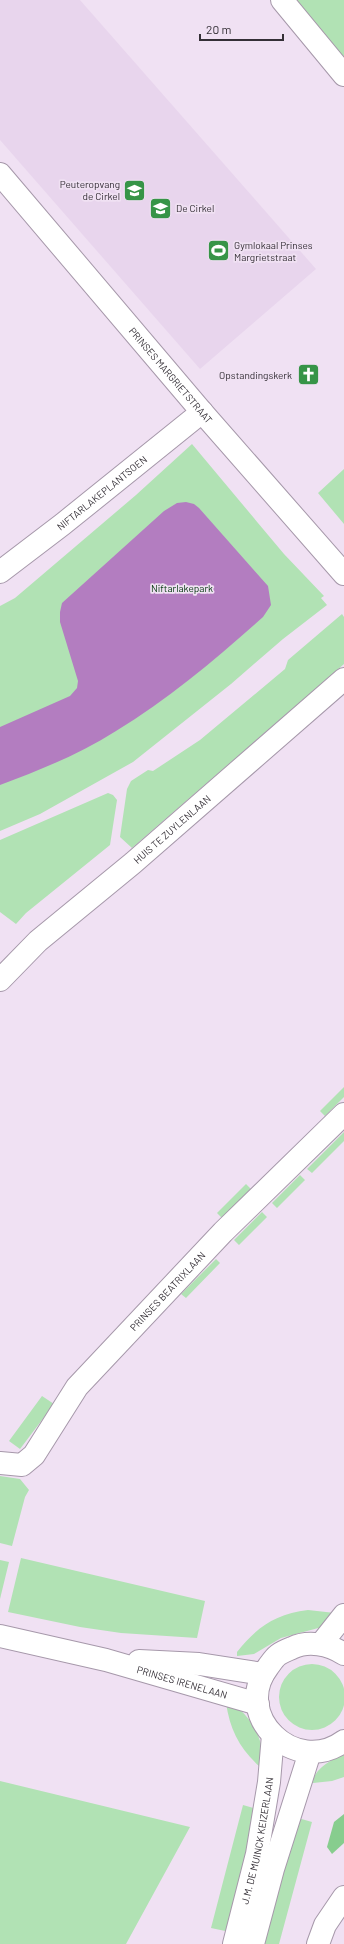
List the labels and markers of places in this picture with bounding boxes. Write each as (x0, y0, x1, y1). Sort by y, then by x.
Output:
school or university icon: Peuteropvang de Cirkel (122, 177, 148, 203)
place label: Peuteropvang de Cirkel (60, 178, 120, 202)
school or university icon: De Cirkel (147, 195, 173, 221)
place label: De Cirkel (176, 202, 214, 214)
sports icon: Gymlokaal Prinses Margrietstraat (205, 238, 231, 264)
place label: Gymlokaal Prinses Margrietstraat (234, 239, 313, 263)
church icon: Opstandingskerk (295, 362, 321, 388)
place label: Opstandingskerk (219, 369, 292, 381)

